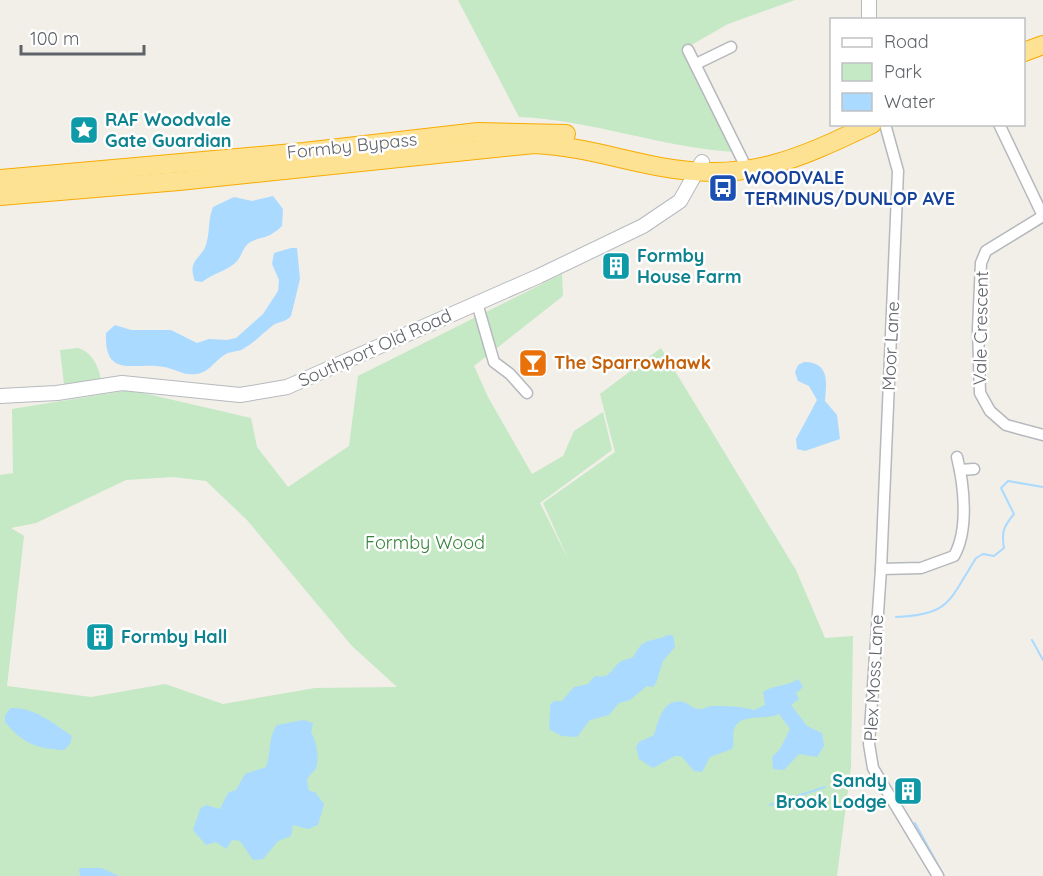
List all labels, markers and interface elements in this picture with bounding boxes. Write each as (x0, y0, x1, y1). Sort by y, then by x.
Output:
scale bar (21, 18, 144, 56)
legend (830, 18, 1025, 126)
text: 100 m (30, 27, 79, 50)
text: Road (884, 30, 929, 53)
text: Park (884, 60, 922, 83)
text: Water (884, 90, 935, 113)
place label: RAF Woodvale Gate Guardian (105, 108, 231, 152)
place icon: RAF Woodvale Gate Guardian (68, 114, 100, 146)
street label: Formby Bypass (286, 127, 418, 164)
place label: WOODVALE TERMINUS/DUNLOP AVE (744, 166, 955, 210)
bus stop icon: WOODVALE TERMINUS/DUNLOP AVE (707, 172, 739, 204)
place label: Formby House Farm (637, 244, 742, 288)
building icon: Formby House Farm (600, 250, 632, 282)
street label: Vale Crescent (968, 271, 993, 385)
street label: Moor Lane (877, 301, 904, 391)
street label: Southport Old Road (295, 303, 455, 392)
bar icon: The Sparrowhawk (517, 347, 549, 379)
place label: The Sparrowhawk (554, 351, 711, 374)
park label: Formby Wood (365, 531, 485, 554)
street label: Plex Moss Lane (859, 614, 888, 742)
building icon: Formby Hall (84, 621, 116, 653)
place label: Formby Hall (121, 625, 227, 648)
place label: Sandy Brook Lodge (776, 769, 887, 813)
building icon: Sandy Brook Lodge (892, 775, 924, 807)

